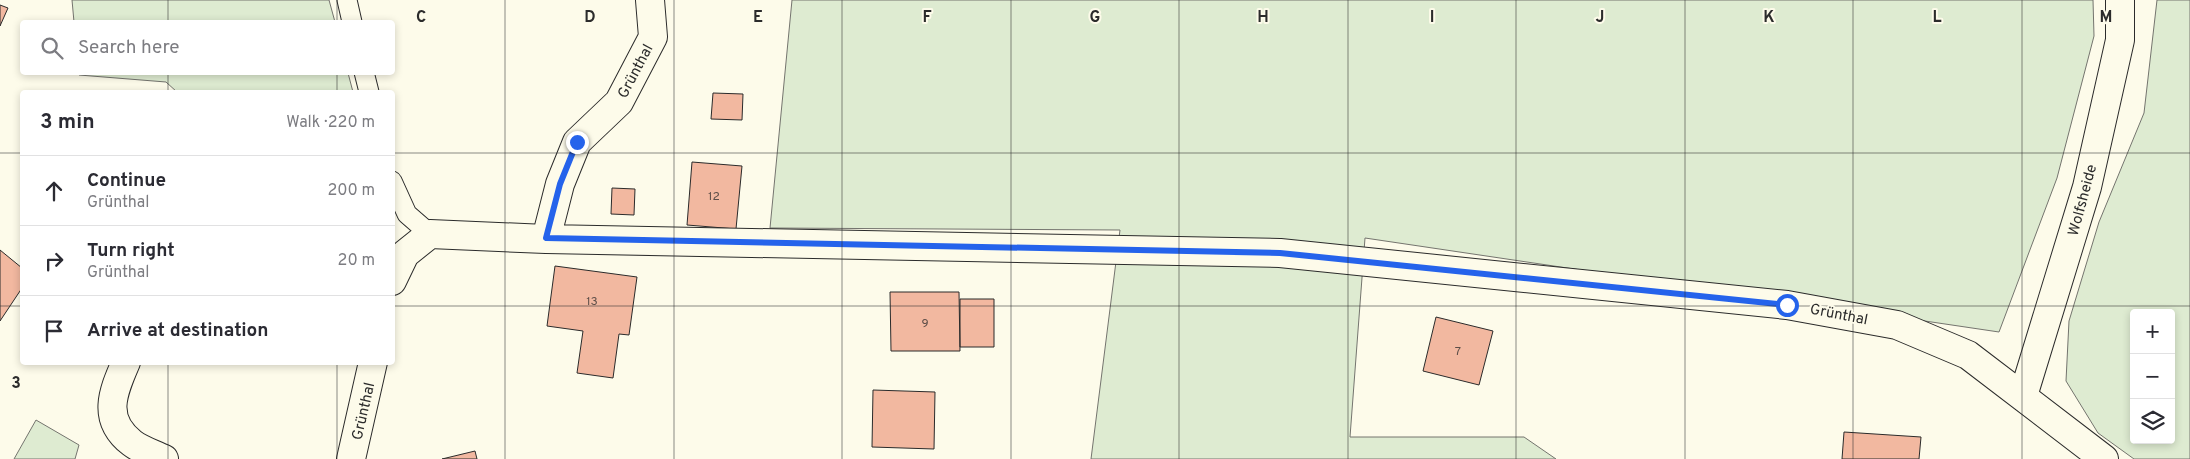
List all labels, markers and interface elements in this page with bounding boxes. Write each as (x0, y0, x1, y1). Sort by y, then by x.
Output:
text: C (416, 8, 426, 28)
text: D (584, 8, 596, 28)
text: E (753, 8, 763, 28)
text: F (922, 8, 932, 28)
text: G (1090, 8, 1100, 28)
text: H (1257, 8, 1269, 28)
text: I (1430, 8, 1434, 28)
text: J (1596, 8, 1604, 28)
text: K (1763, 8, 1775, 28)
text: L (1932, 8, 1942, 28)
text: M (2100, 8, 2112, 28)
search box (20, 20, 395, 75)
icon: search (38, 34, 66, 62)
text: Search here (78, 36, 180, 60)
street label: Grünthal (614, 41, 658, 102)
text: 3 min (40, 109, 95, 136)
text: Walk · 220 m (286, 113, 375, 133)
route end (566, 131, 589, 154)
street label: Wolfsheide (2065, 163, 2102, 238)
text: Continue (87, 169, 166, 193)
icon: ahead (40, 177, 68, 205)
text: 200 m (327, 181, 375, 201)
house number: 12 (708, 189, 720, 205)
text: Grünthal (87, 193, 149, 213)
text: Turn right (87, 239, 175, 263)
icon: right (40, 247, 68, 275)
text: 20 m (338, 251, 375, 271)
text: Grünthal (87, 263, 149, 283)
house number: 13 (586, 294, 598, 310)
route start (1776, 294, 1799, 317)
street label: Grünthal (1808, 301, 1869, 330)
map controls (2130, 309, 2175, 444)
button: + (2130, 309, 2175, 354)
house number: 9 (921, 316, 929, 332)
icon: arrive (40, 317, 68, 345)
text: Arrive at destination (87, 319, 268, 343)
house number: 7 (1455, 344, 1461, 360)
button: − (2130, 354, 2175, 399)
text: 3 (11, 374, 21, 394)
street label: Grünthal (349, 381, 380, 442)
button: layers (2130, 399, 2175, 444)

